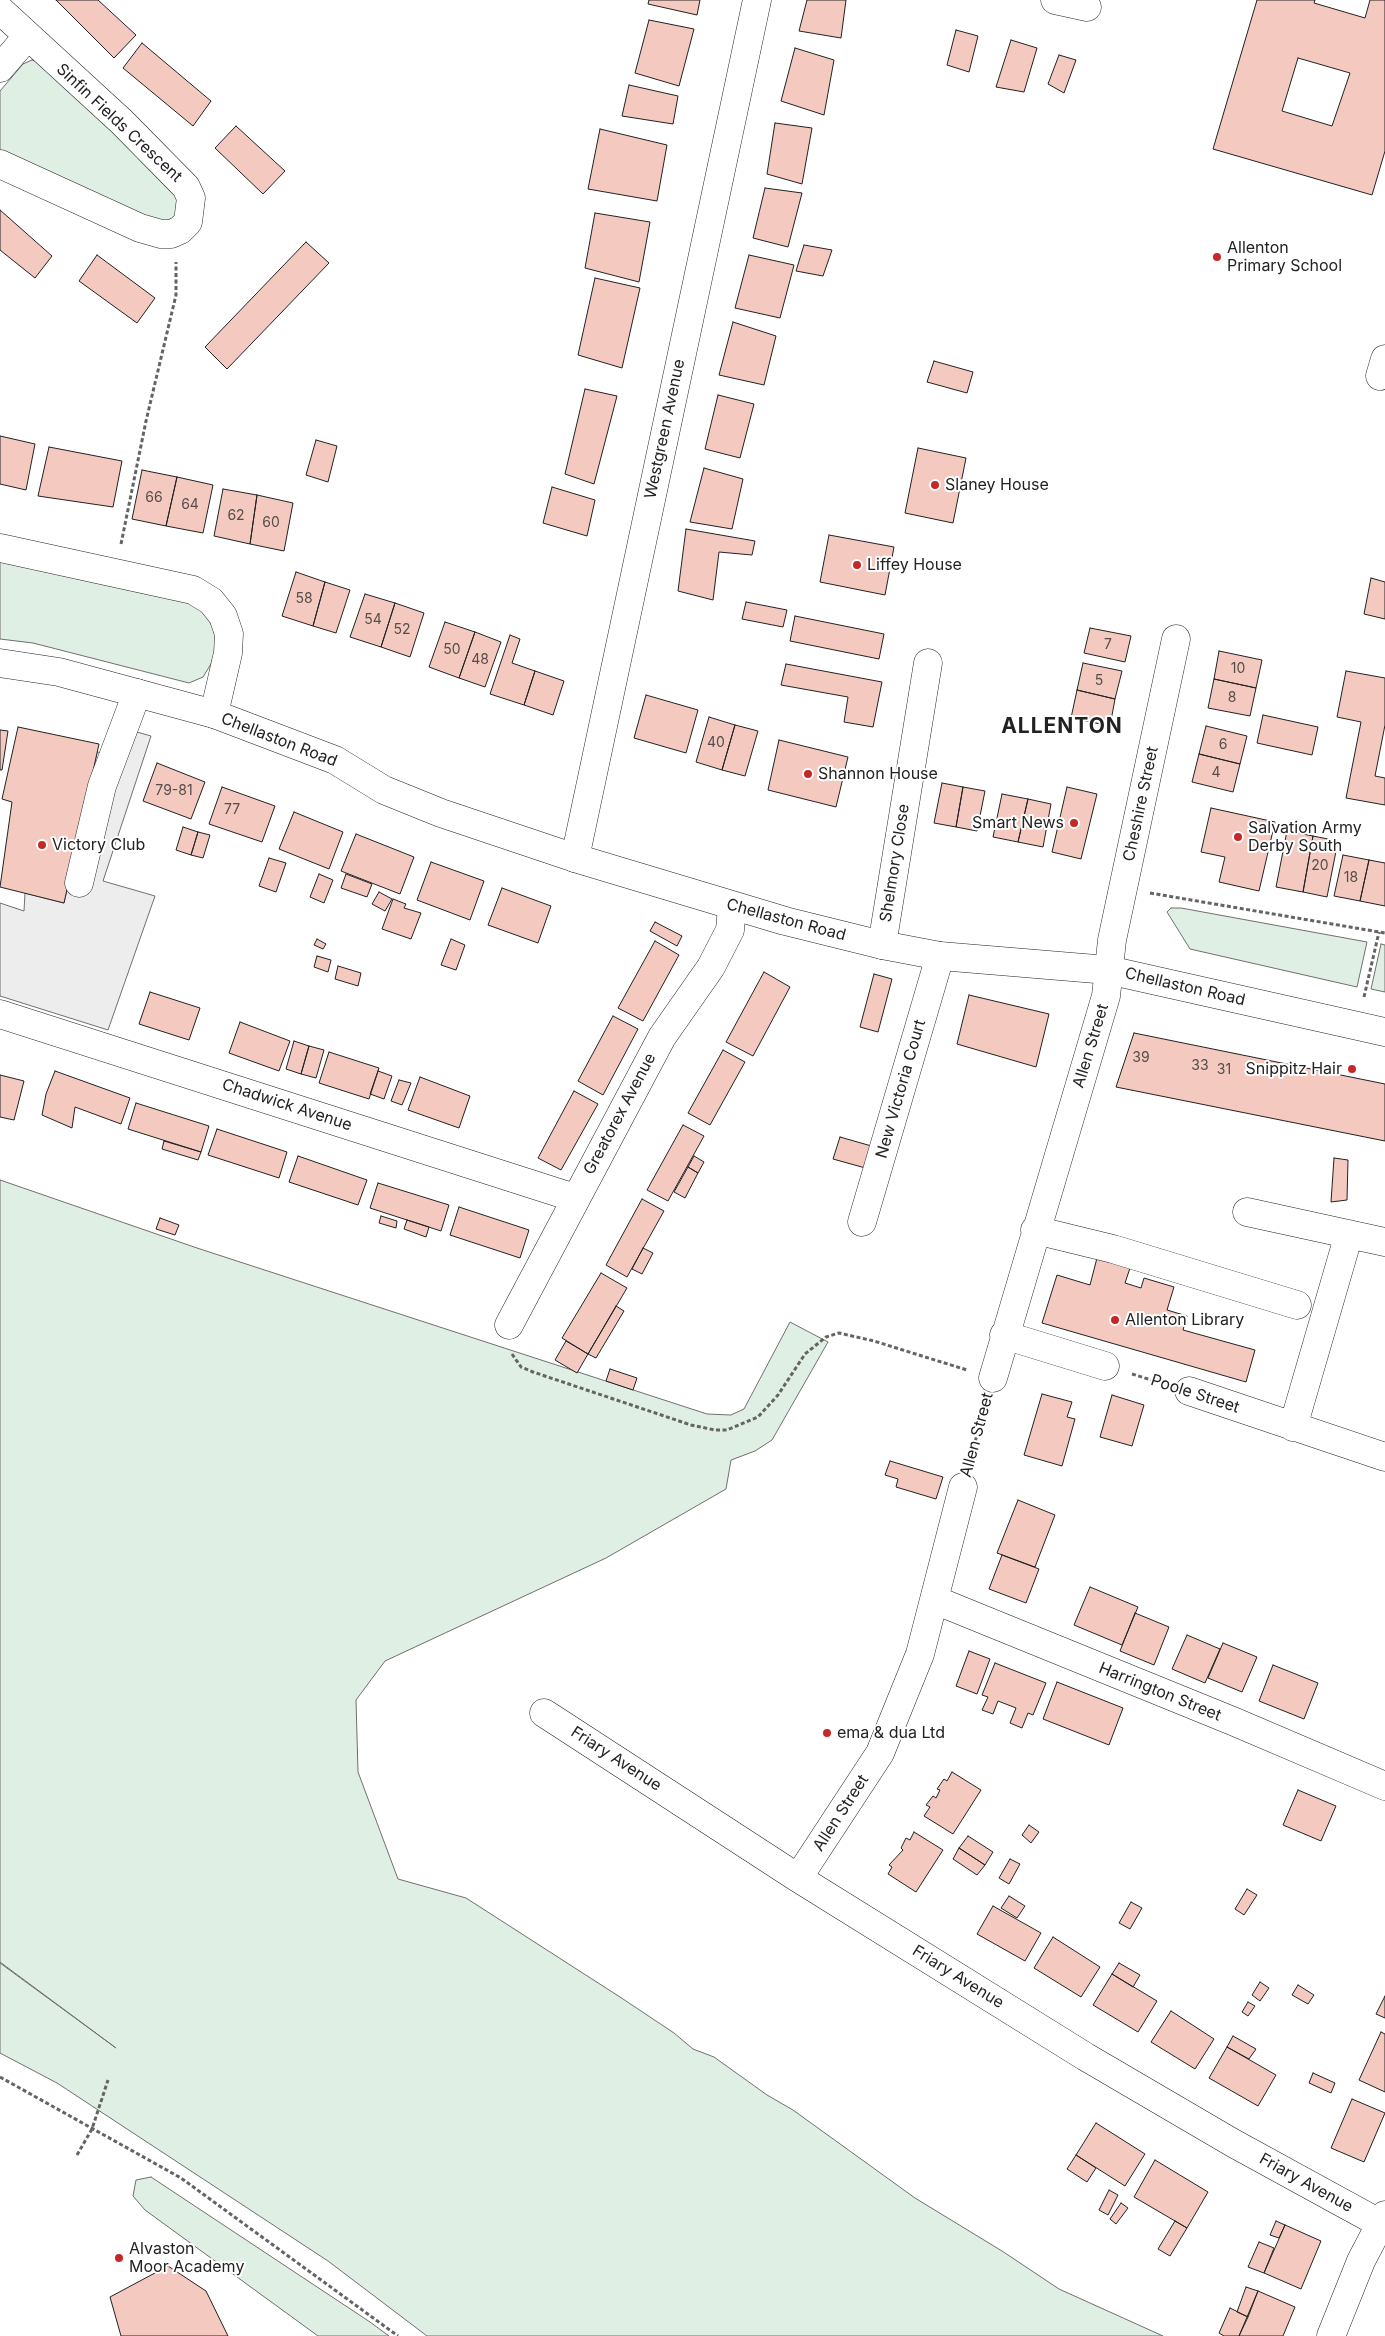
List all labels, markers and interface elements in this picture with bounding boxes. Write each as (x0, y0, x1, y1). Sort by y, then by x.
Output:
street label: Sinfin Fields Crescent (52, 60, 186, 186)
place label: Allenton Primary School (1227, 238, 1342, 276)
marker: Allenton Primary School (1211, 251, 1223, 263)
street label: Westgreen Avenue (641, 357, 689, 501)
place label: Slaney House (945, 475, 1049, 495)
marker: Slaney House (929, 479, 941, 491)
house number: 66 (145, 490, 163, 506)
house number: 64 (181, 497, 199, 513)
house number: 62 (227, 508, 245, 524)
house number: 60 (262, 515, 280, 531)
place label: Liffey House (867, 555, 962, 575)
marker: Liffey House (851, 559, 863, 571)
house number: 58 (295, 591, 313, 607)
house number: 54 (364, 612, 382, 628)
house number: 52 (393, 622, 411, 638)
house number: 7 (1104, 637, 1112, 653)
house number: 50 (443, 642, 461, 658)
house number: 48 (471, 652, 489, 668)
house number: 10 (1231, 661, 1245, 677)
house number: 5 (1095, 673, 1103, 689)
house number: 8 (1228, 690, 1236, 706)
street label: Chellaston Road (218, 709, 340, 771)
district label: ALLENTON (1000, 714, 1124, 740)
house number: 40 (707, 735, 725, 751)
house number: 6 (1219, 737, 1227, 753)
street label: Cheshire Street (1119, 745, 1163, 863)
place label: Shannon House (818, 764, 938, 784)
house number: 4 (1211, 765, 1221, 781)
marker: Shannon House (802, 768, 814, 780)
house number: 79-81 (155, 783, 193, 799)
house number: 77 (224, 802, 240, 818)
street label: Shelmory Close (876, 803, 914, 923)
place label: Smart News (972, 813, 1064, 833)
marker: Smart News (1068, 817, 1080, 829)
place label: Salvation Army Derby South (1248, 818, 1362, 856)
marker: Salvation Army Derby South (1232, 831, 1244, 843)
place label: Victory Club (52, 835, 145, 855)
marker: Victory Club (36, 839, 48, 851)
house number: 20 (1311, 858, 1329, 874)
house number: 18 (1344, 870, 1358, 886)
street label: Chellaston Road (724, 895, 848, 945)
street label: Chellaston Road (1123, 964, 1247, 1010)
street label: Allen Street (1069, 1001, 1113, 1091)
street label: New Victoria Court (872, 1017, 930, 1161)
street label: Greatorex Avenue (580, 1050, 660, 1178)
house number: 39 (1132, 1050, 1150, 1066)
house number: 33 (1191, 1058, 1209, 1074)
place label: Snippitz Hair (1246, 1059, 1342, 1079)
house number: 31 (1217, 1062, 1231, 1078)
marker: Snippitz Hair (1346, 1063, 1358, 1075)
street label: Chadwick Avenue (220, 1075, 354, 1135)
place label: Allenton Library (1125, 1310, 1244, 1330)
marker: Allenton Library (1109, 1314, 1121, 1326)
street label: Poole Street (1148, 1371, 1242, 1417)
street label: Allen Street (956, 1390, 998, 1480)
street label: Harrington Street (1096, 1659, 1224, 1725)
street label: Friary Avenue (567, 1723, 665, 1795)
place label: ema & dua Ltd (837, 1723, 945, 1743)
marker: ema & dua Ltd (821, 1727, 833, 1739)
street label: Allen Street (809, 1771, 873, 1855)
street label: Friary Avenue (909, 1941, 1007, 2013)
street label: Friary Avenue (1256, 2149, 1356, 2217)
place label: Alvaston Moor Academy (129, 2239, 244, 2277)
marker: Alvaston Moor Academy (113, 2252, 125, 2264)

